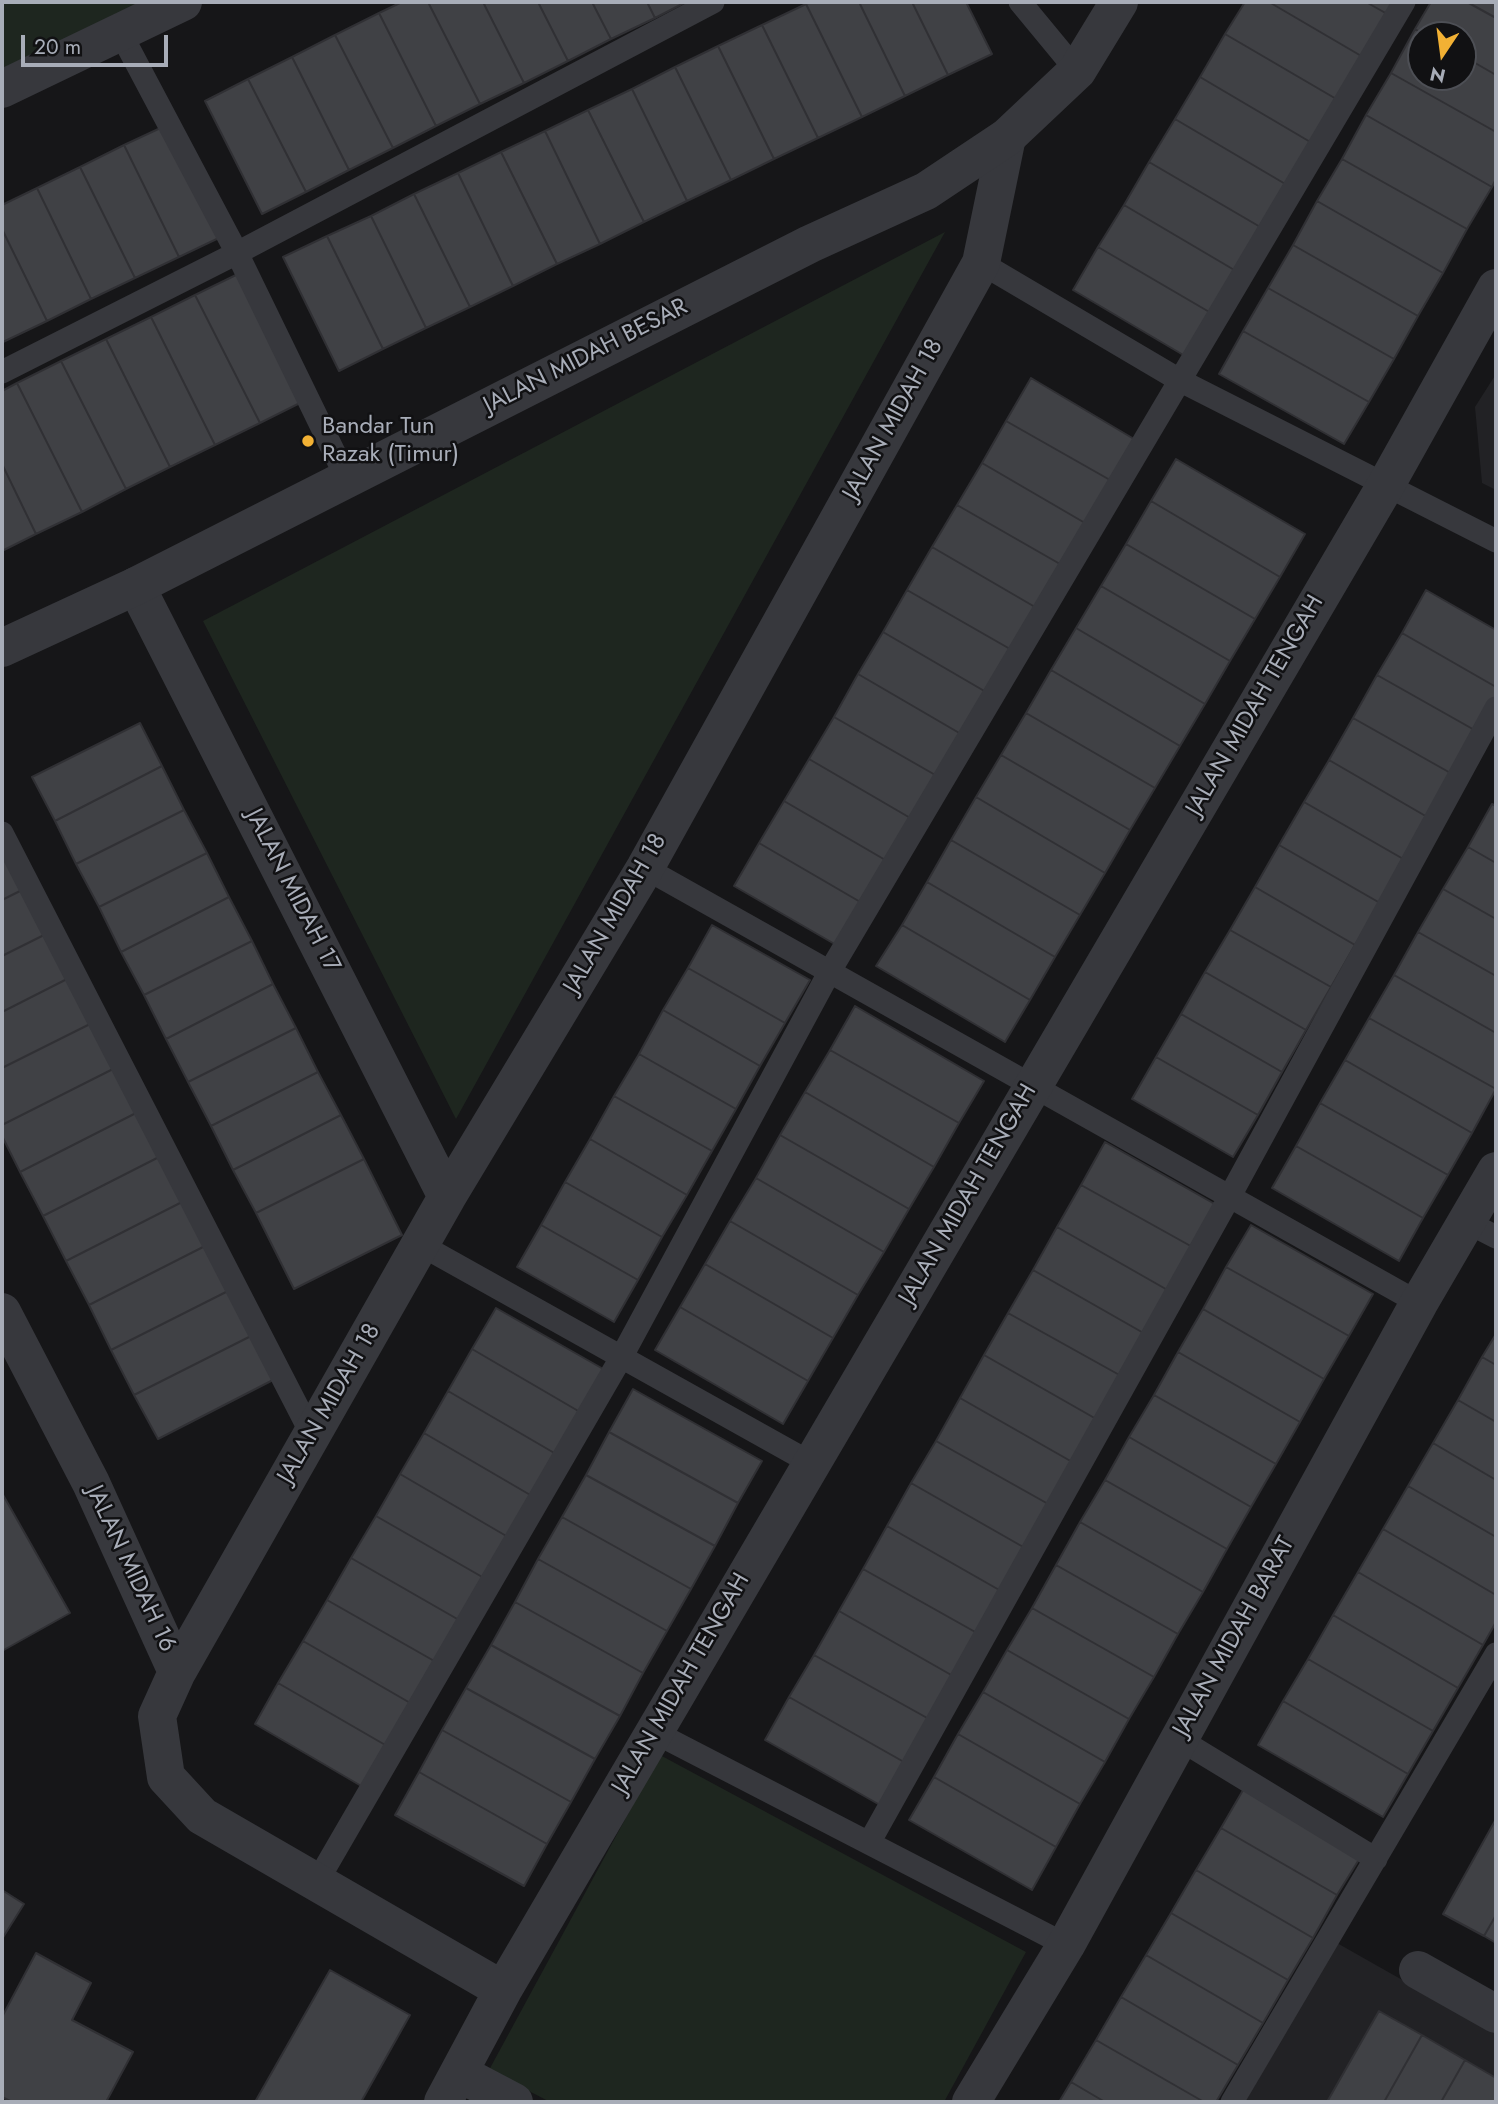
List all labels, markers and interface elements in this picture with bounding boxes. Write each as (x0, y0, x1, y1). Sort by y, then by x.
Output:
scale bar (24, 21, 172, 65)
north arrow (1407, 21, 1477, 91)
text: 20 m (34, 32, 81, 62)
text: N (1427, 60, 1448, 90)
street label: JALAN MIDAH BESAR (479, 293, 693, 421)
street label: JALAN MIDAH 18 (838, 334, 950, 506)
place label: Bandar Tun Razak (Timur) (322, 413, 459, 469)
marker: Bandar Tun Razak (Timur) (300, 433, 316, 449)
street label: JALAN MIDAH TENGAH (1181, 591, 1331, 821)
street label: JALAN MIDAH 17 (238, 805, 346, 977)
street label: JALAN MIDAH 18 (559, 829, 673, 999)
street label: JALAN MIDAH TENGAH (894, 1080, 1044, 1310)
street label: JALAN MIDAH 18 (273, 1319, 387, 1489)
street label: JALAN MIDAH 16 (79, 1481, 181, 1657)
street label: JALAN MIDAH BARAT (1168, 1532, 1302, 1742)
street label: JALAN MIDAH TENGAH (607, 1569, 757, 1799)

